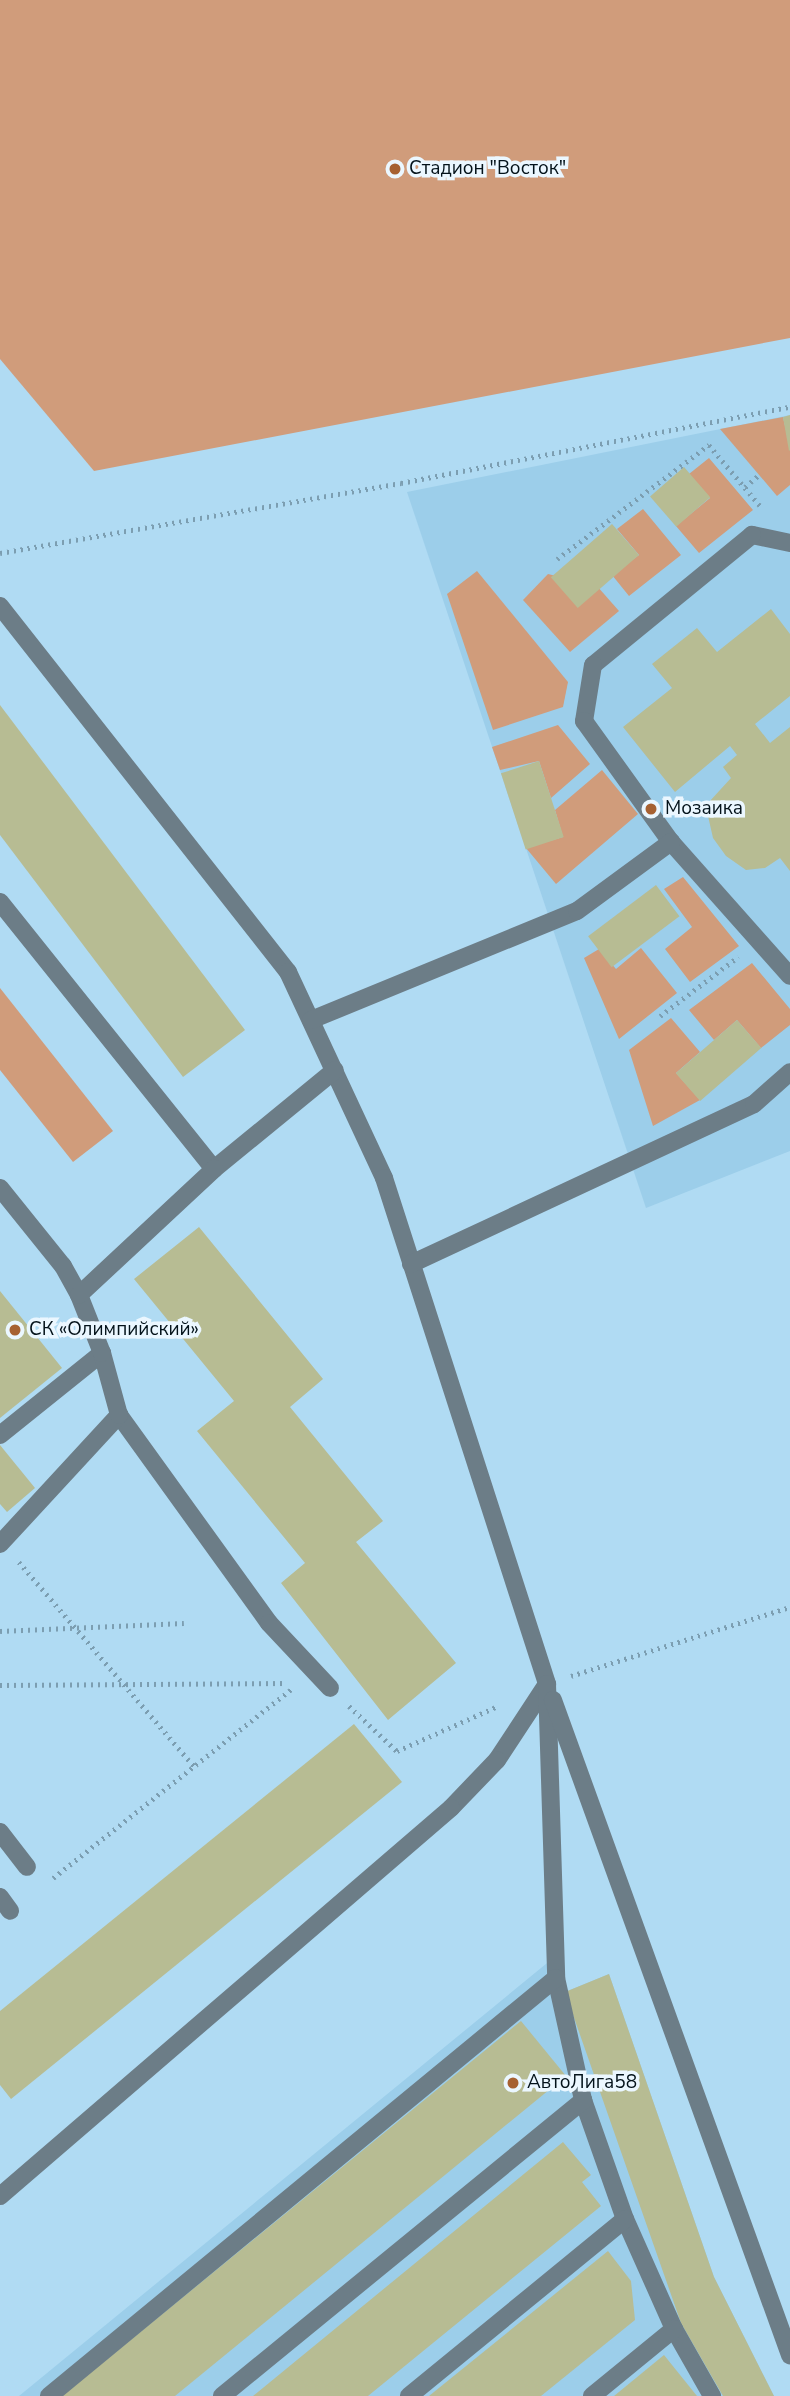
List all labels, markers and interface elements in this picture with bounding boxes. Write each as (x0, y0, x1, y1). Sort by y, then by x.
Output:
place label: Стадион "Восток" (409, 158, 566, 180)
marker: Стадион "Восток" (387, 161, 403, 177)
place label: Мозаика (665, 798, 743, 820)
marker: Мозаика (643, 801, 659, 817)
place label: СК «Олимпийский» (29, 1319, 199, 1341)
marker: СК «Олимпийский» (7, 1322, 23, 1338)
place label: АвтоЛига58 (527, 2072, 637, 2094)
marker: АвтоЛига58 (505, 2075, 521, 2091)

